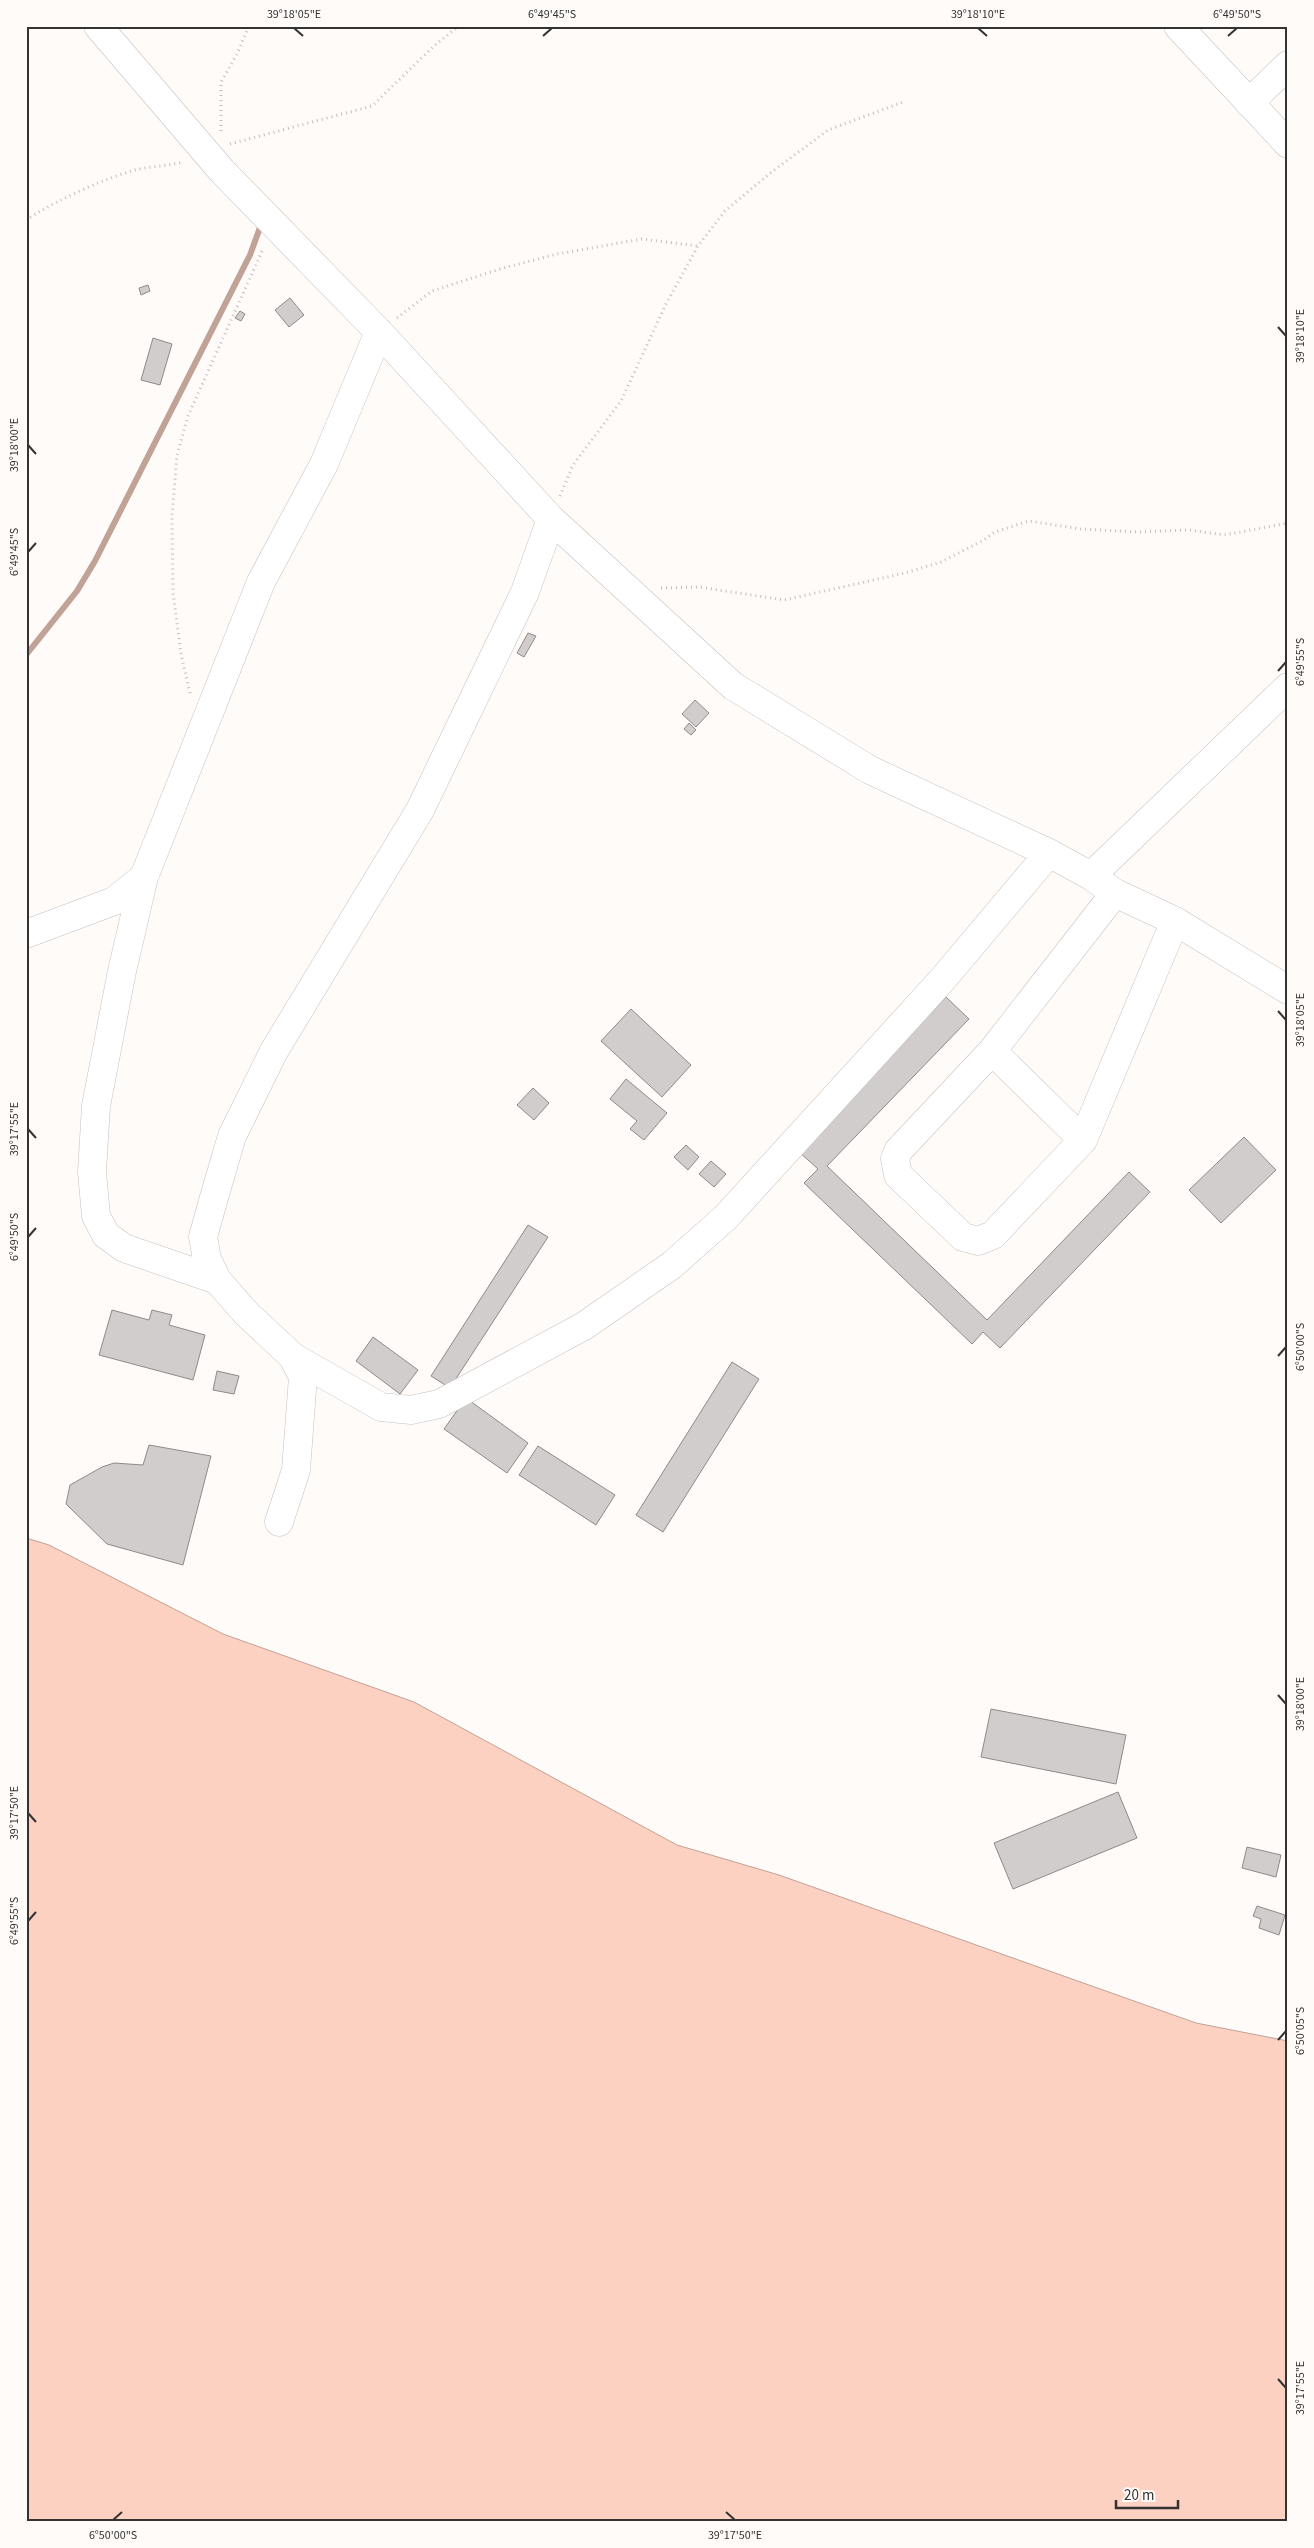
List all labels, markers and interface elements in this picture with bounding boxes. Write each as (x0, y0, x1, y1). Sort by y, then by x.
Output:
text: 39°18'05"E (267, 6, 321, 23)
text: 6°49'45"S (528, 6, 576, 23)
text: 39°18'10"E (951, 6, 1005, 23)
text: 6°49'50"S (1213, 6, 1261, 23)
text: 39°18'10"E (1292, 309, 1309, 363)
text: 39°18'00"E (6, 418, 23, 472)
text: 6°49'45"S (6, 528, 23, 576)
text: 6°49'55"S (1292, 638, 1309, 686)
text: 39°18'05"E (1292, 993, 1309, 1047)
text: 39°17'55"E (6, 1102, 23, 1156)
text: 6°49'50"S (6, 1213, 23, 1261)
text: 6°50'00"S (1292, 1323, 1309, 1371)
text: 39°18'00"E (1292, 1677, 1309, 1731)
text: 39°17'50"E (6, 1786, 23, 1840)
text: 6°49'55"S (6, 1897, 23, 1945)
text: 6°50'05"S (1292, 2007, 1309, 2055)
text: 39°17'55"E (1292, 2361, 1309, 2415)
scale bar (1116, 2478, 1179, 2510)
text: 20 m (1124, 2485, 1154, 2506)
text: 6°50'00"S (89, 2527, 137, 2544)
text: 39°17'50"E (708, 2527, 762, 2544)

